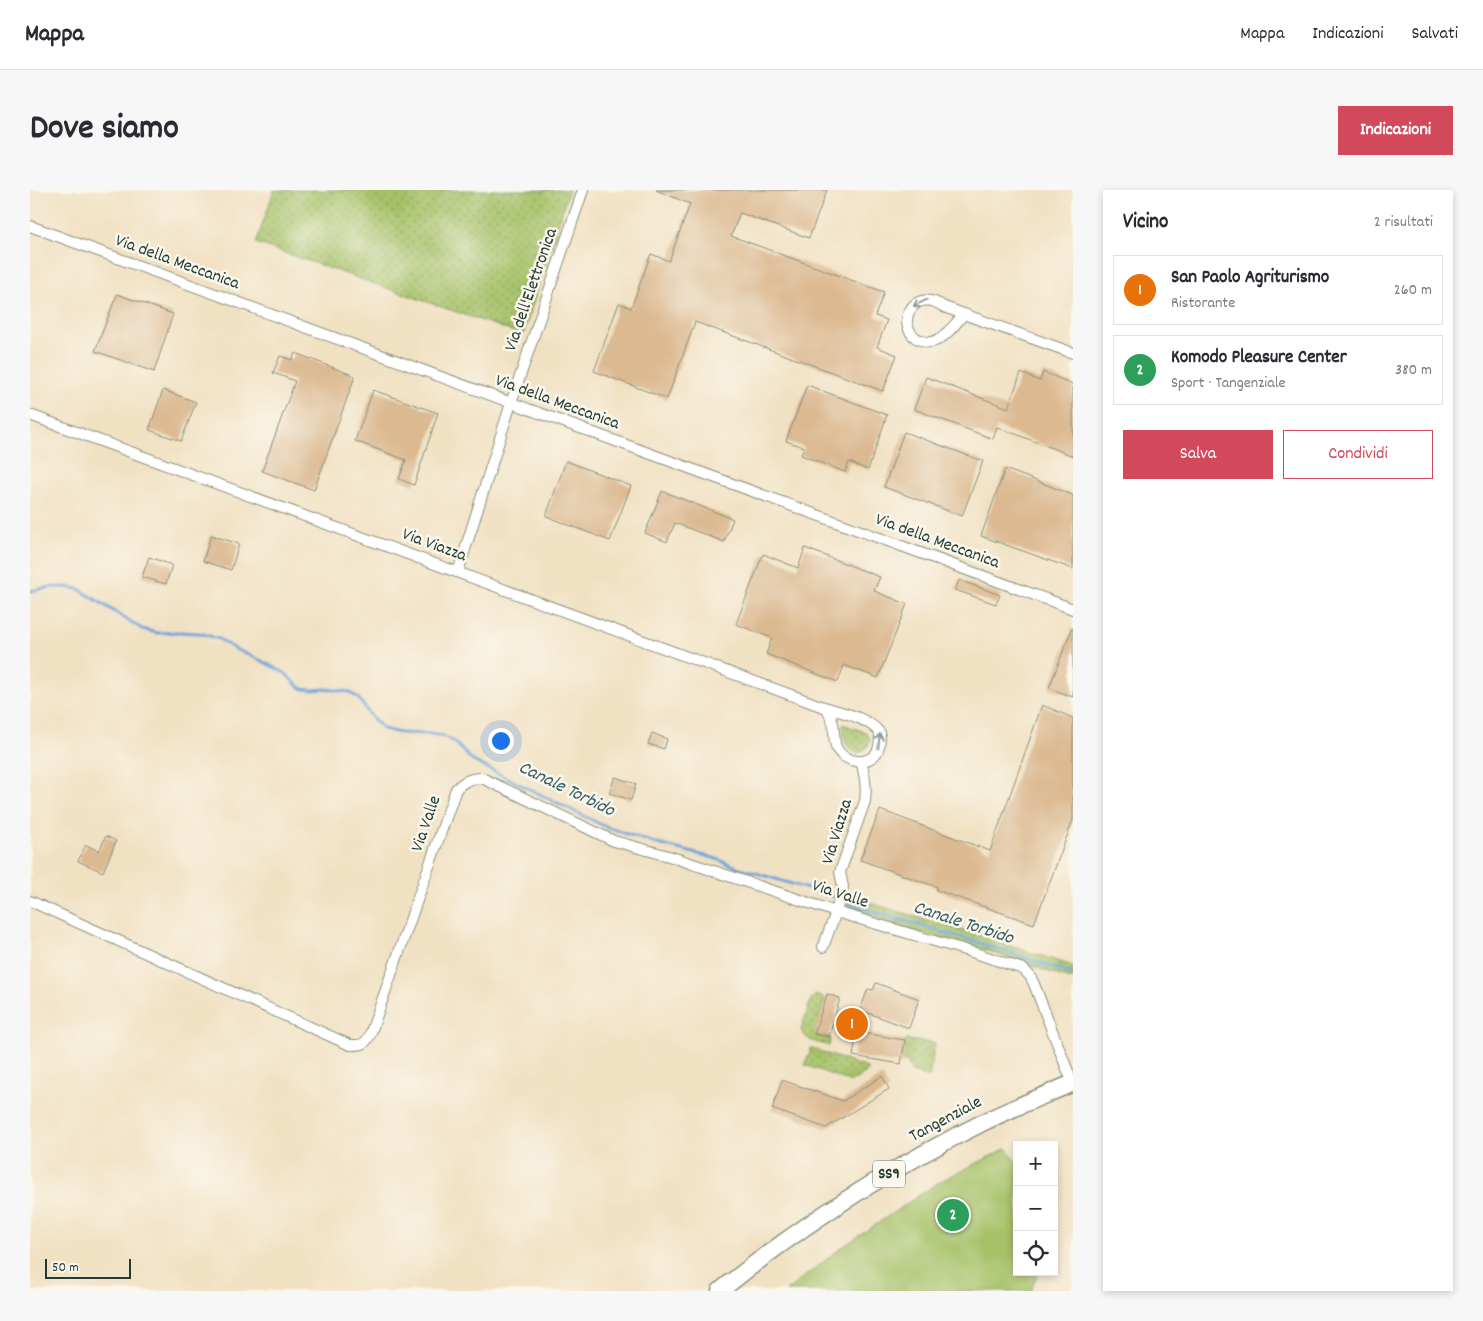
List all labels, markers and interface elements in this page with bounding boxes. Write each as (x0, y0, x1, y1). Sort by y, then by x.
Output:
text: Mappa (25, 18, 84, 52)
text: Mappa (1240, 22, 1284, 47)
text: Indicazioni (1312, 22, 1383, 47)
text: Salvati (1411, 22, 1458, 47)
text: Dove siamo (30, 105, 179, 155)
button: Indicazioni (1338, 106, 1453, 155)
text: Vicino (1123, 208, 1168, 238)
text: 2 risultati (1374, 211, 1433, 234)
street label: Via dell'Elettronica (499, 225, 565, 355)
street label: Via della Meccanica (111, 229, 243, 297)
text: San Paolo Agriturismo (1171, 265, 1329, 292)
text: 1 (1138, 279, 1142, 302)
text: 260 m (1394, 279, 1432, 302)
text: Ristorante (1171, 292, 1235, 315)
one-way arrow (912, 299, 927, 309)
text: Komodo Pleasure Center (1171, 345, 1347, 372)
text: 2 (1137, 359, 1144, 382)
text: 380 m (1395, 359, 1432, 382)
street label: Via della Meccanica (491, 369, 623, 437)
text: Sport · Tangenziale (1171, 372, 1285, 395)
button: Salva (1123, 430, 1273, 479)
button: Condividi (1283, 430, 1433, 479)
street label: Via della Meccanica (871, 508, 1003, 576)
street label: Via Viazza (398, 523, 470, 569)
your location (488, 728, 514, 754)
one-way arrow (874, 733, 883, 749)
water label: Canale Torbido (513, 755, 620, 826)
street label: Via Valle (406, 792, 448, 856)
street label: Via Viazza (816, 796, 860, 868)
street label: Via Valle (809, 874, 872, 916)
water label: Canale Torbido (910, 895, 1018, 953)
pin: 1 (836, 1005, 868, 1043)
street label: Tangenziale (905, 1090, 987, 1150)
map controls (1013, 1141, 1058, 1276)
button: + (1013, 1141, 1058, 1186)
road number: SS9 (873, 1161, 905, 1188)
button: − (1013, 1186, 1058, 1231)
pin: 2 (937, 1196, 969, 1234)
button: locate (1013, 1231, 1058, 1276)
scale bar (45, 1256, 131, 1279)
text: 50 m (52, 1258, 79, 1278)

